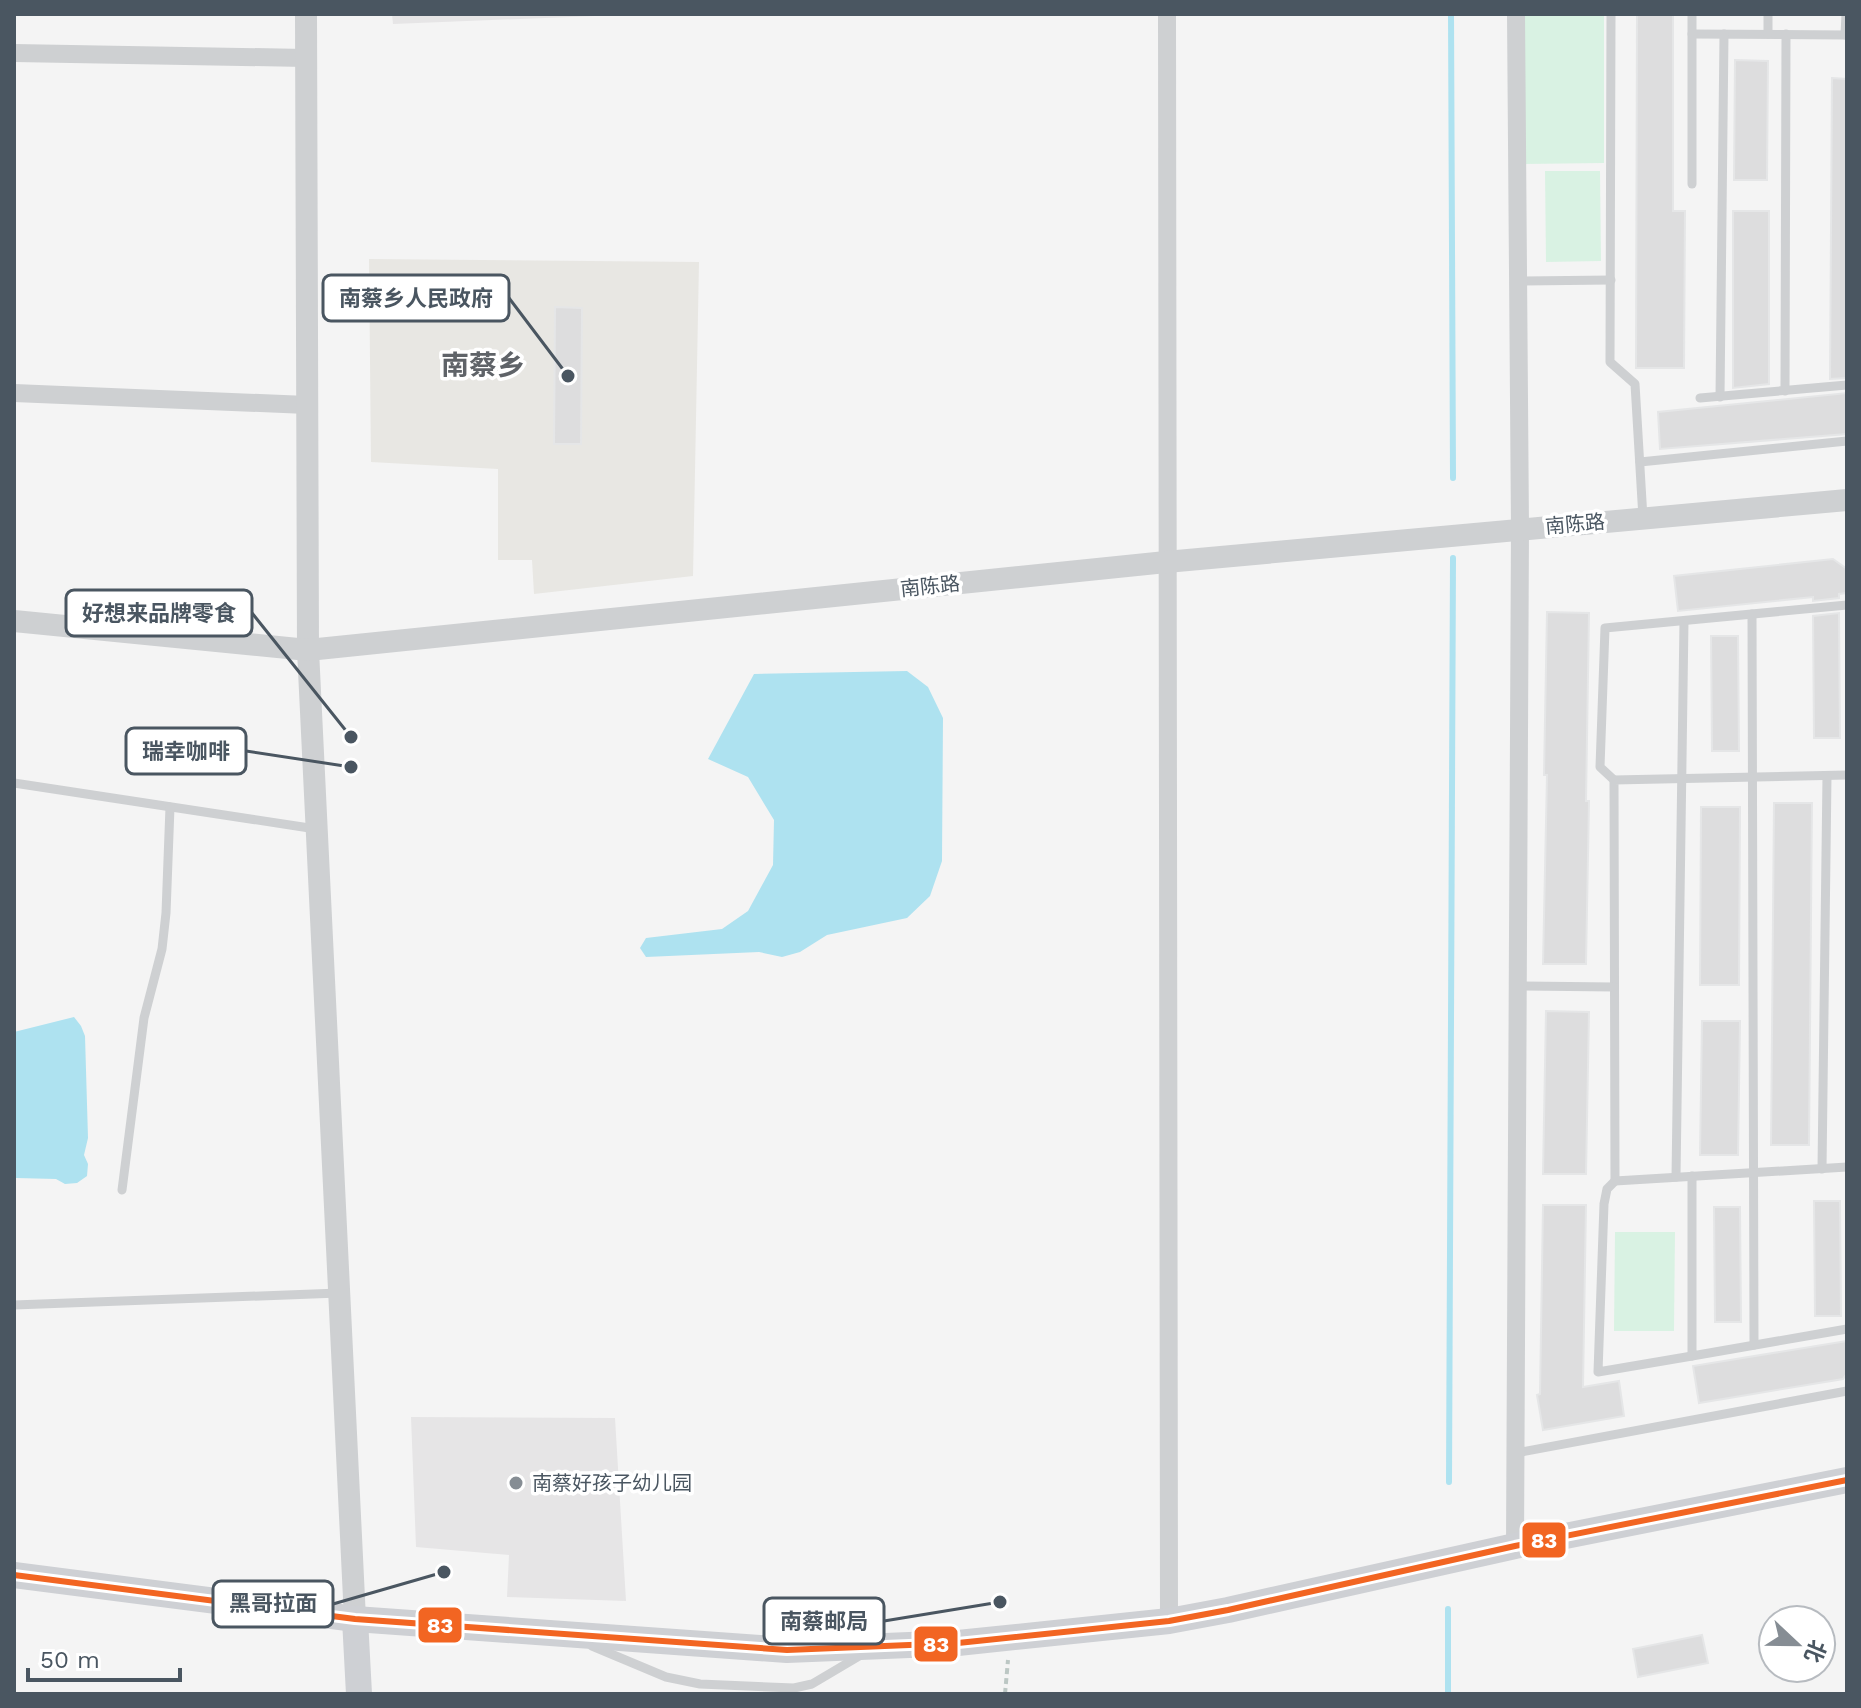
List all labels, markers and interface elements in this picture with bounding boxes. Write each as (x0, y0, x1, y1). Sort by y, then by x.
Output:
callout: 南蔡乡人民政府 (323, 275, 509, 321)
text: 南蔡乡人民政府 (339, 286, 493, 311)
district label: 南蔡乡 (441, 349, 525, 382)
street label: 南陈路 (1544, 509, 1606, 539)
street label: 南陈路 (899, 571, 961, 601)
callout: 好想来品牌零食 (66, 590, 252, 636)
text: 好想来品牌零食 (82, 601, 236, 626)
callout: 瑞幸咖啡 (126, 728, 246, 774)
text: 瑞幸咖啡 (142, 739, 230, 764)
place label: 南蔡好孩子幼儿园 (532, 1471, 692, 1495)
marker: 南蔡好孩子幼儿园 (507, 1474, 525, 1492)
line badge: 83 (1521, 1521, 1567, 1559)
text: 83 (1531, 1528, 1557, 1553)
callout: 黑哥拉面 (213, 1581, 333, 1627)
text: 黑哥拉面 (229, 1591, 317, 1616)
callout: 南蔡邮局 (764, 1598, 884, 1644)
north arrow (1757, 1604, 1837, 1684)
line badge: 83 (417, 1606, 463, 1644)
text: 南蔡邮局 (780, 1609, 868, 1634)
text: 83 (427, 1613, 453, 1638)
line badge: 83 (913, 1625, 959, 1663)
scale bar (28, 1632, 180, 1682)
text: 83 (923, 1632, 949, 1657)
text: 北 (1799, 1636, 1831, 1666)
text: 50 m (40, 1646, 100, 1674)

